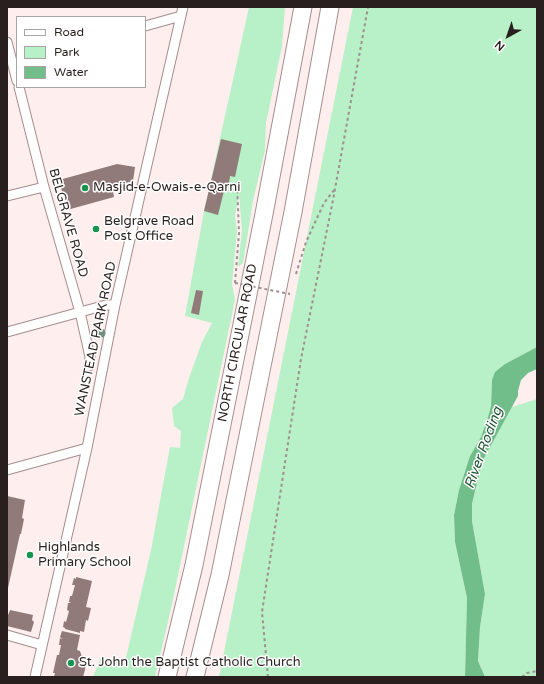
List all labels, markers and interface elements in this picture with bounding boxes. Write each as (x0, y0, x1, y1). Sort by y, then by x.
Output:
legend (16, 16, 146, 88)
north arrow (488, 16, 528, 56)
text: Road (54, 25, 84, 39)
text: N (492, 38, 508, 53)
text: Park (54, 45, 80, 59)
text: Water (54, 65, 88, 79)
street label: BELGRAVE ROAD (45, 167, 91, 279)
place label: Masjid-e-Owais-e-Qarni (93, 180, 240, 196)
marker: Masjid-e-Owais-e-Qarni (80, 183, 90, 193)
place label: Belgrave Road Post Office (104, 214, 194, 245)
marker: Belgrave Road Post Office (91, 224, 101, 234)
street label: WANSTEAD PARK ROAD (72, 260, 120, 418)
street label: NORTH CIRCULAR ROAD (215, 263, 261, 423)
water label: River Roding (461, 405, 507, 491)
place label: Highlands Primary School (38, 540, 131, 571)
marker: Highlands Primary School (25, 550, 35, 560)
place label: St. John the Baptist Catholic Church (79, 655, 301, 671)
marker: St. John the Baptist Catholic Church (66, 658, 76, 668)

